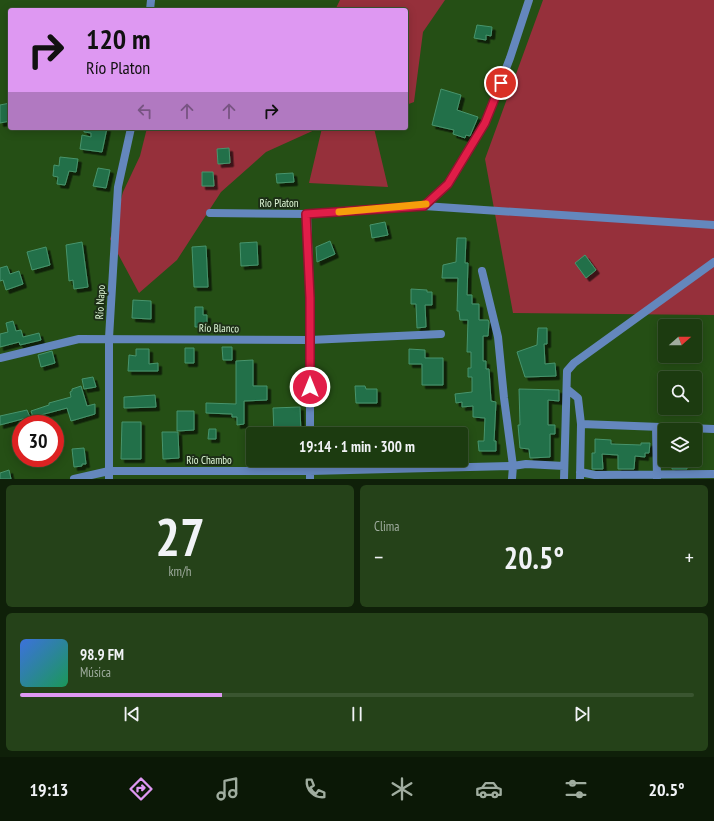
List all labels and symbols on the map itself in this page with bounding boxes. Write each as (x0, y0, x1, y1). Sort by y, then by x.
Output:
pin (484, 66, 518, 100)
street label: Río Platon (259, 196, 299, 210)
street label: Río Napo (92, 284, 108, 320)
north arrow (658, 319, 702, 363)
street label: Río Blanco (199, 321, 239, 335)
position arrow (289, 366, 331, 408)
speed limit sign: 30 (12, 415, 64, 467)
street label: Río Chambo (186, 453, 232, 467)

